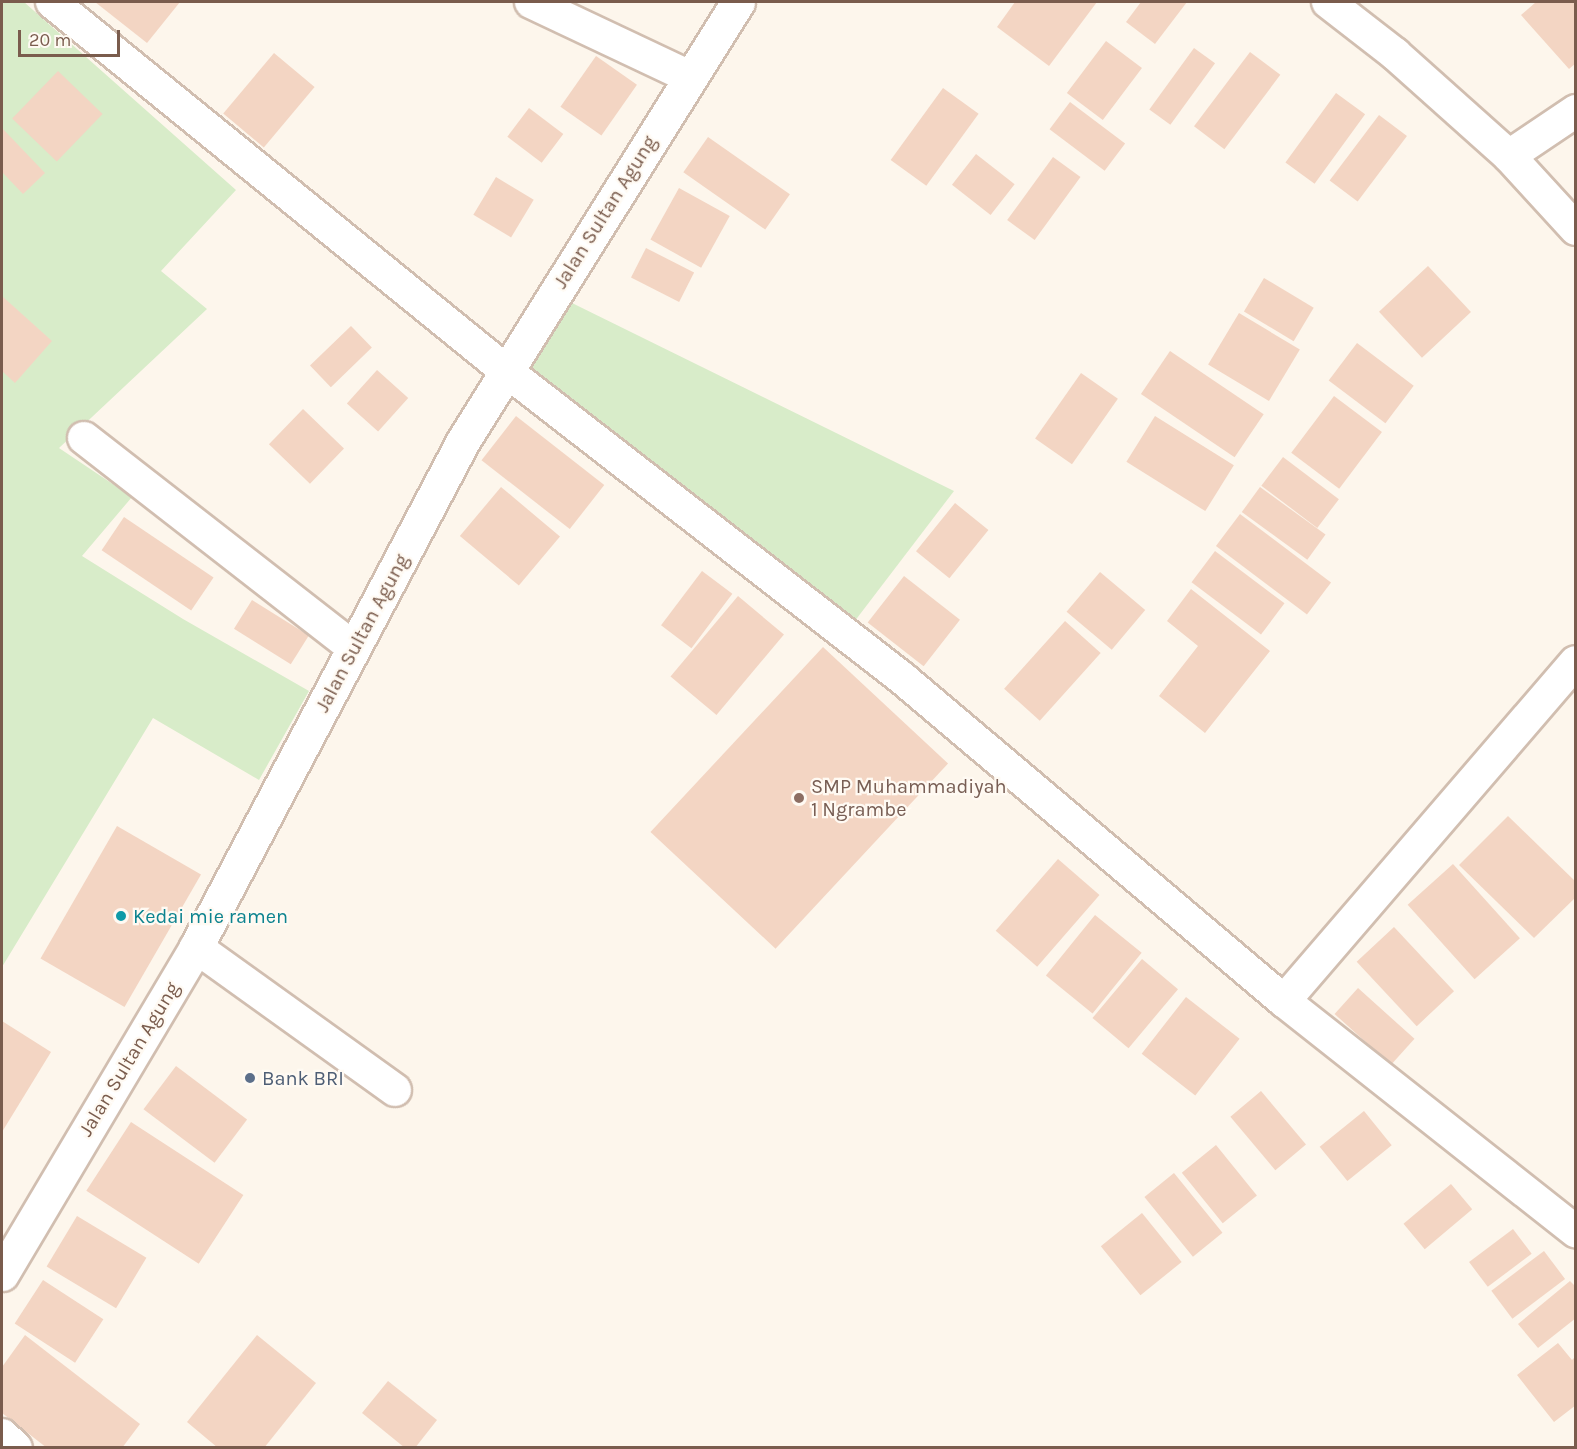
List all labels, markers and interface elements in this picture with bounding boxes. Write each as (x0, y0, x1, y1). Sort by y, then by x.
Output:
scale bar (21, 18, 123, 56)
text: 20 m (29, 29, 71, 51)
street label: Jalan Sultan Agung (548, 131, 662, 293)
street label: Jalan Sultan Agung (310, 550, 414, 716)
place label: SMP Muhammadiyah 1 Ngrambe (811, 774, 1007, 821)
marker: SMP Muhammadiyah 1 Ngrambe (792, 791, 806, 805)
place label: Kedai mie ramen (133, 904, 288, 928)
marker: Kedai mie ramen (114, 909, 128, 923)
street label: Jalan Sultan Agung (73, 977, 185, 1141)
place label: Bank BRI (262, 1066, 344, 1090)
marker: Bank BRI (243, 1071, 257, 1085)

